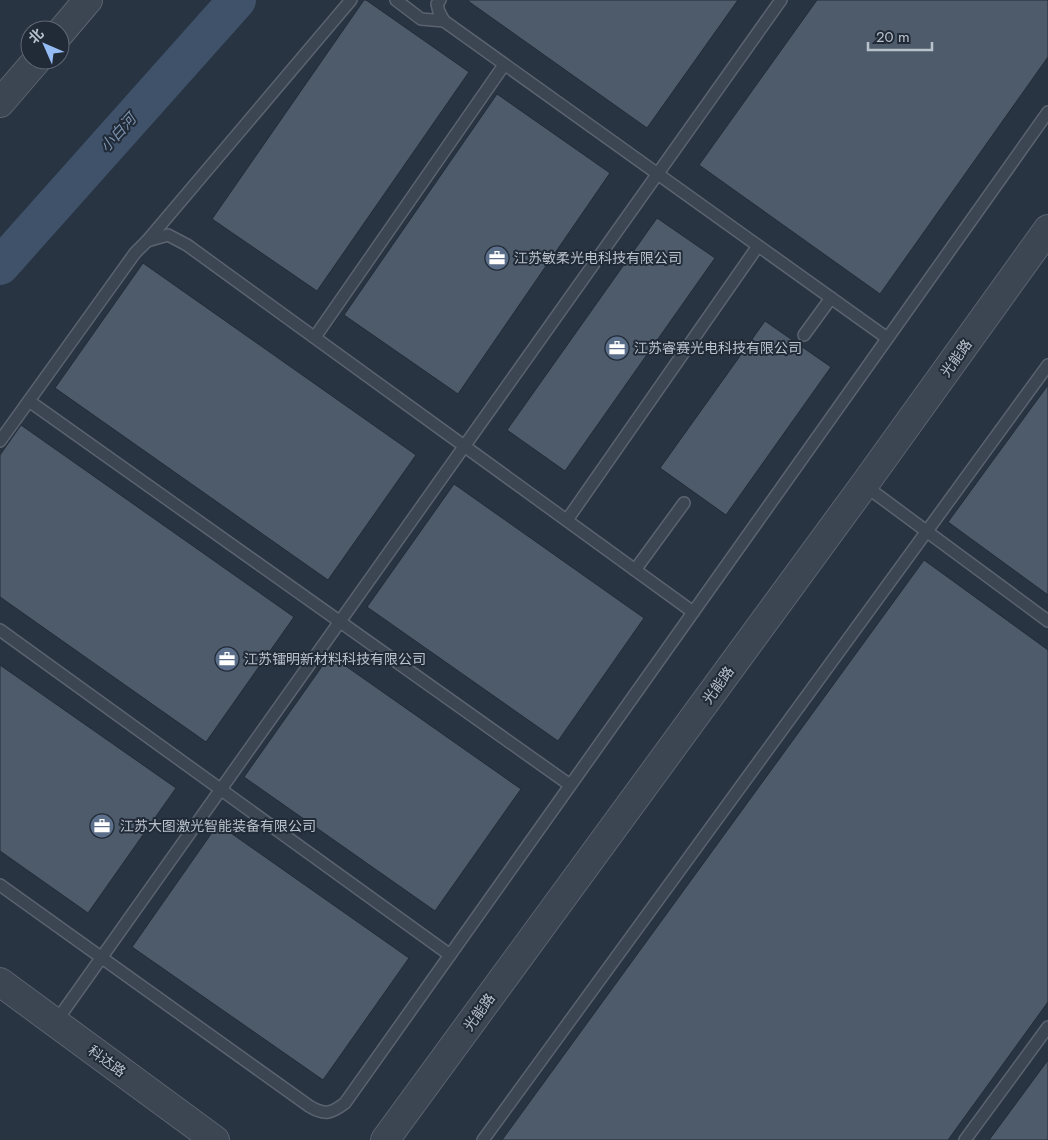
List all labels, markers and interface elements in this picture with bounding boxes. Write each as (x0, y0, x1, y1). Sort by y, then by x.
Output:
north arrow (20, 20, 70, 70)
scale bar (868, 20, 932, 52)
text: 北 (24, 24, 48, 48)
text: 20 m (876, 26, 910, 48)
water label: 小白河 (95, 107, 143, 157)
office icon: 江苏敏柔光电科技有限公司 (484, 245, 510, 271)
place label: 江苏敏柔光电科技有限公司 (514, 248, 682, 268)
office icon: 江苏睿赛光电科技有限公司 (604, 335, 630, 361)
street label: 光能路 (936, 335, 976, 381)
place label: 江苏睿赛光电科技有限公司 (634, 338, 802, 358)
office icon: 江苏镭明新材料科技有限公司 (214, 646, 240, 672)
place label: 江苏镭明新材料科技有限公司 (244, 649, 426, 669)
street label: 光能路 (698, 662, 738, 708)
office icon: 江苏大图激光智能装备有限公司 (89, 813, 115, 839)
place label: 江苏大图激光智能装备有限公司 (120, 816, 316, 836)
street label: 光能路 (459, 989, 499, 1035)
street label: 科达路 (84, 1041, 130, 1081)

